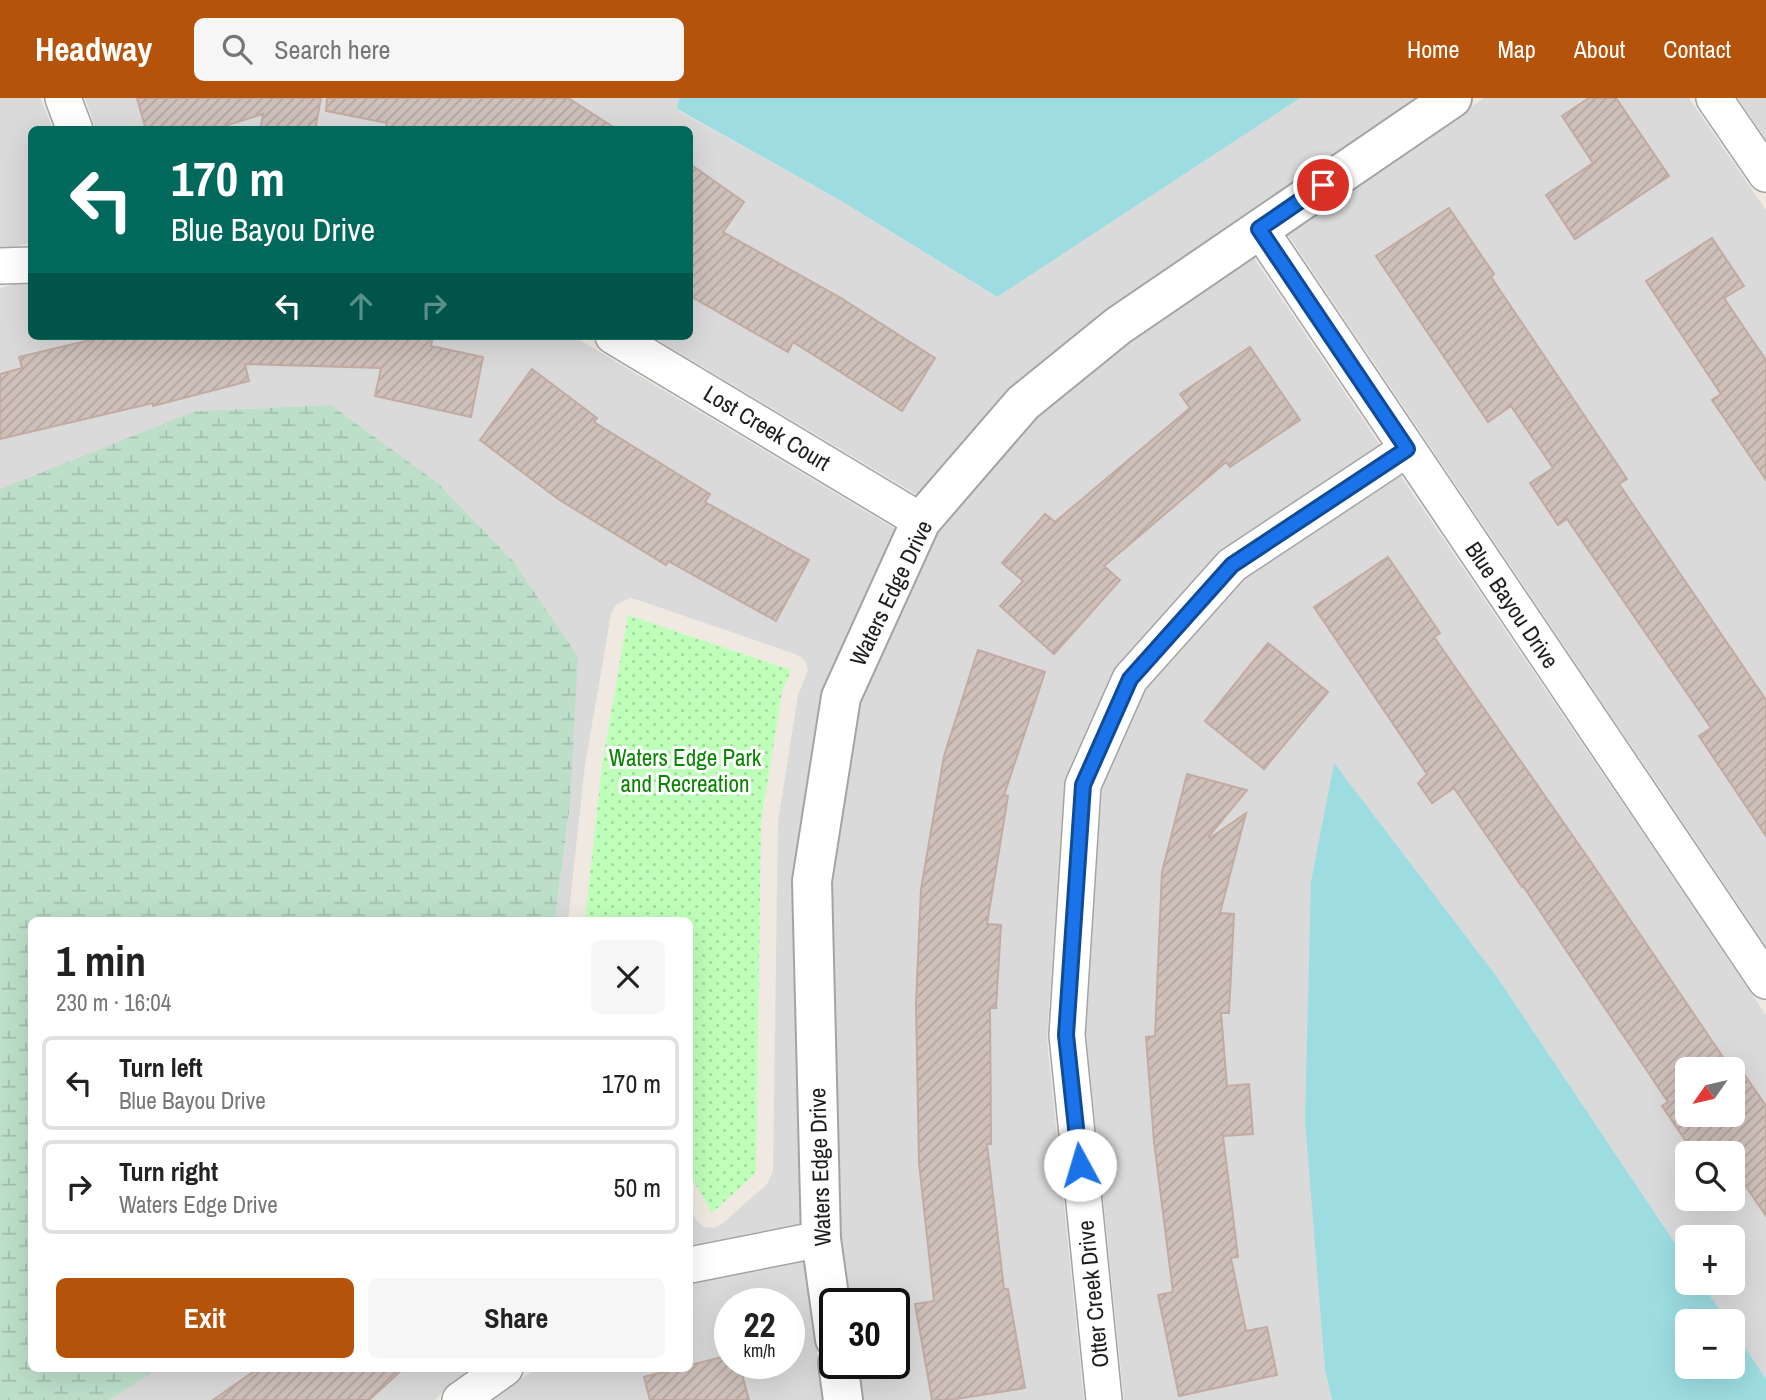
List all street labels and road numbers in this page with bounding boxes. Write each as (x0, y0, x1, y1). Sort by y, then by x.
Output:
street label: Lost Creek Court (698, 378, 836, 478)
street label: Waters Edge Drive (842, 515, 939, 671)
street label: Blue Bayou Drive (1459, 535, 1566, 674)
street label: Waters Edge Drive (801, 1087, 838, 1247)
street label: Otter Creek Drive (1069, 1219, 1116, 1369)

